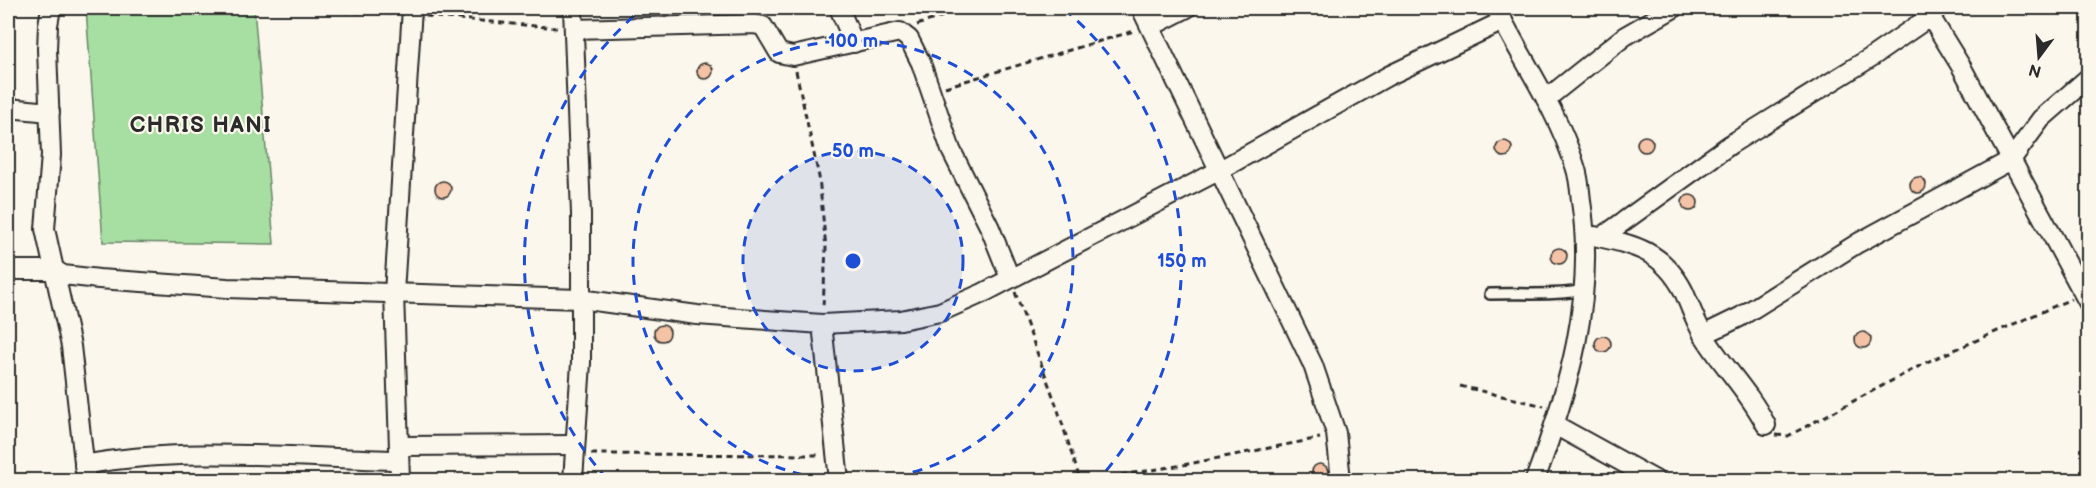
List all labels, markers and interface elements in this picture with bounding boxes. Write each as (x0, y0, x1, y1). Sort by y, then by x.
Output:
north arrow (2009, 27, 2069, 87)
text: 100 m (828, 31, 878, 52)
text: N (2027, 59, 2044, 81)
district label: CHRIS HANI (130, 112, 272, 139)
text: 50 m (832, 141, 874, 162)
centre of rings (843, 251, 863, 271)
text: 150 m (1157, 251, 1207, 272)

